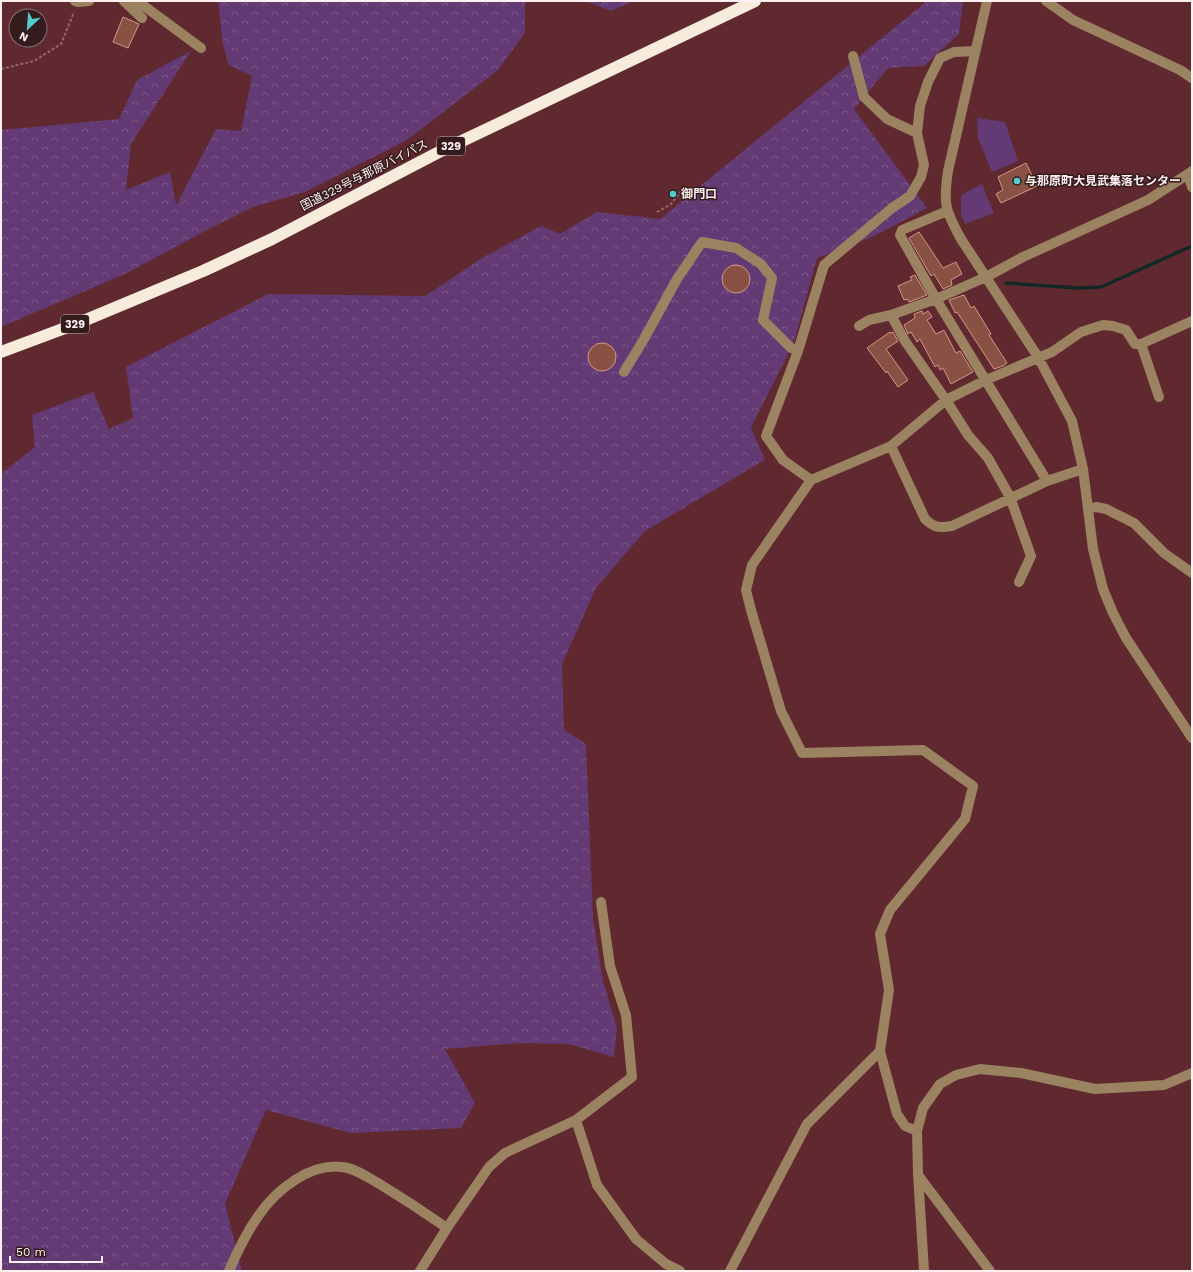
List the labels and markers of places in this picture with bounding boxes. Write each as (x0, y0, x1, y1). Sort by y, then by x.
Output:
place label: 与那原町大見武集落センター (1025, 174, 1181, 188)
marker: 与那原町大見武集落センター (1012, 176, 1022, 186)
place label: 御門口 (681, 187, 717, 201)
marker: 御門口 (668, 189, 678, 199)

